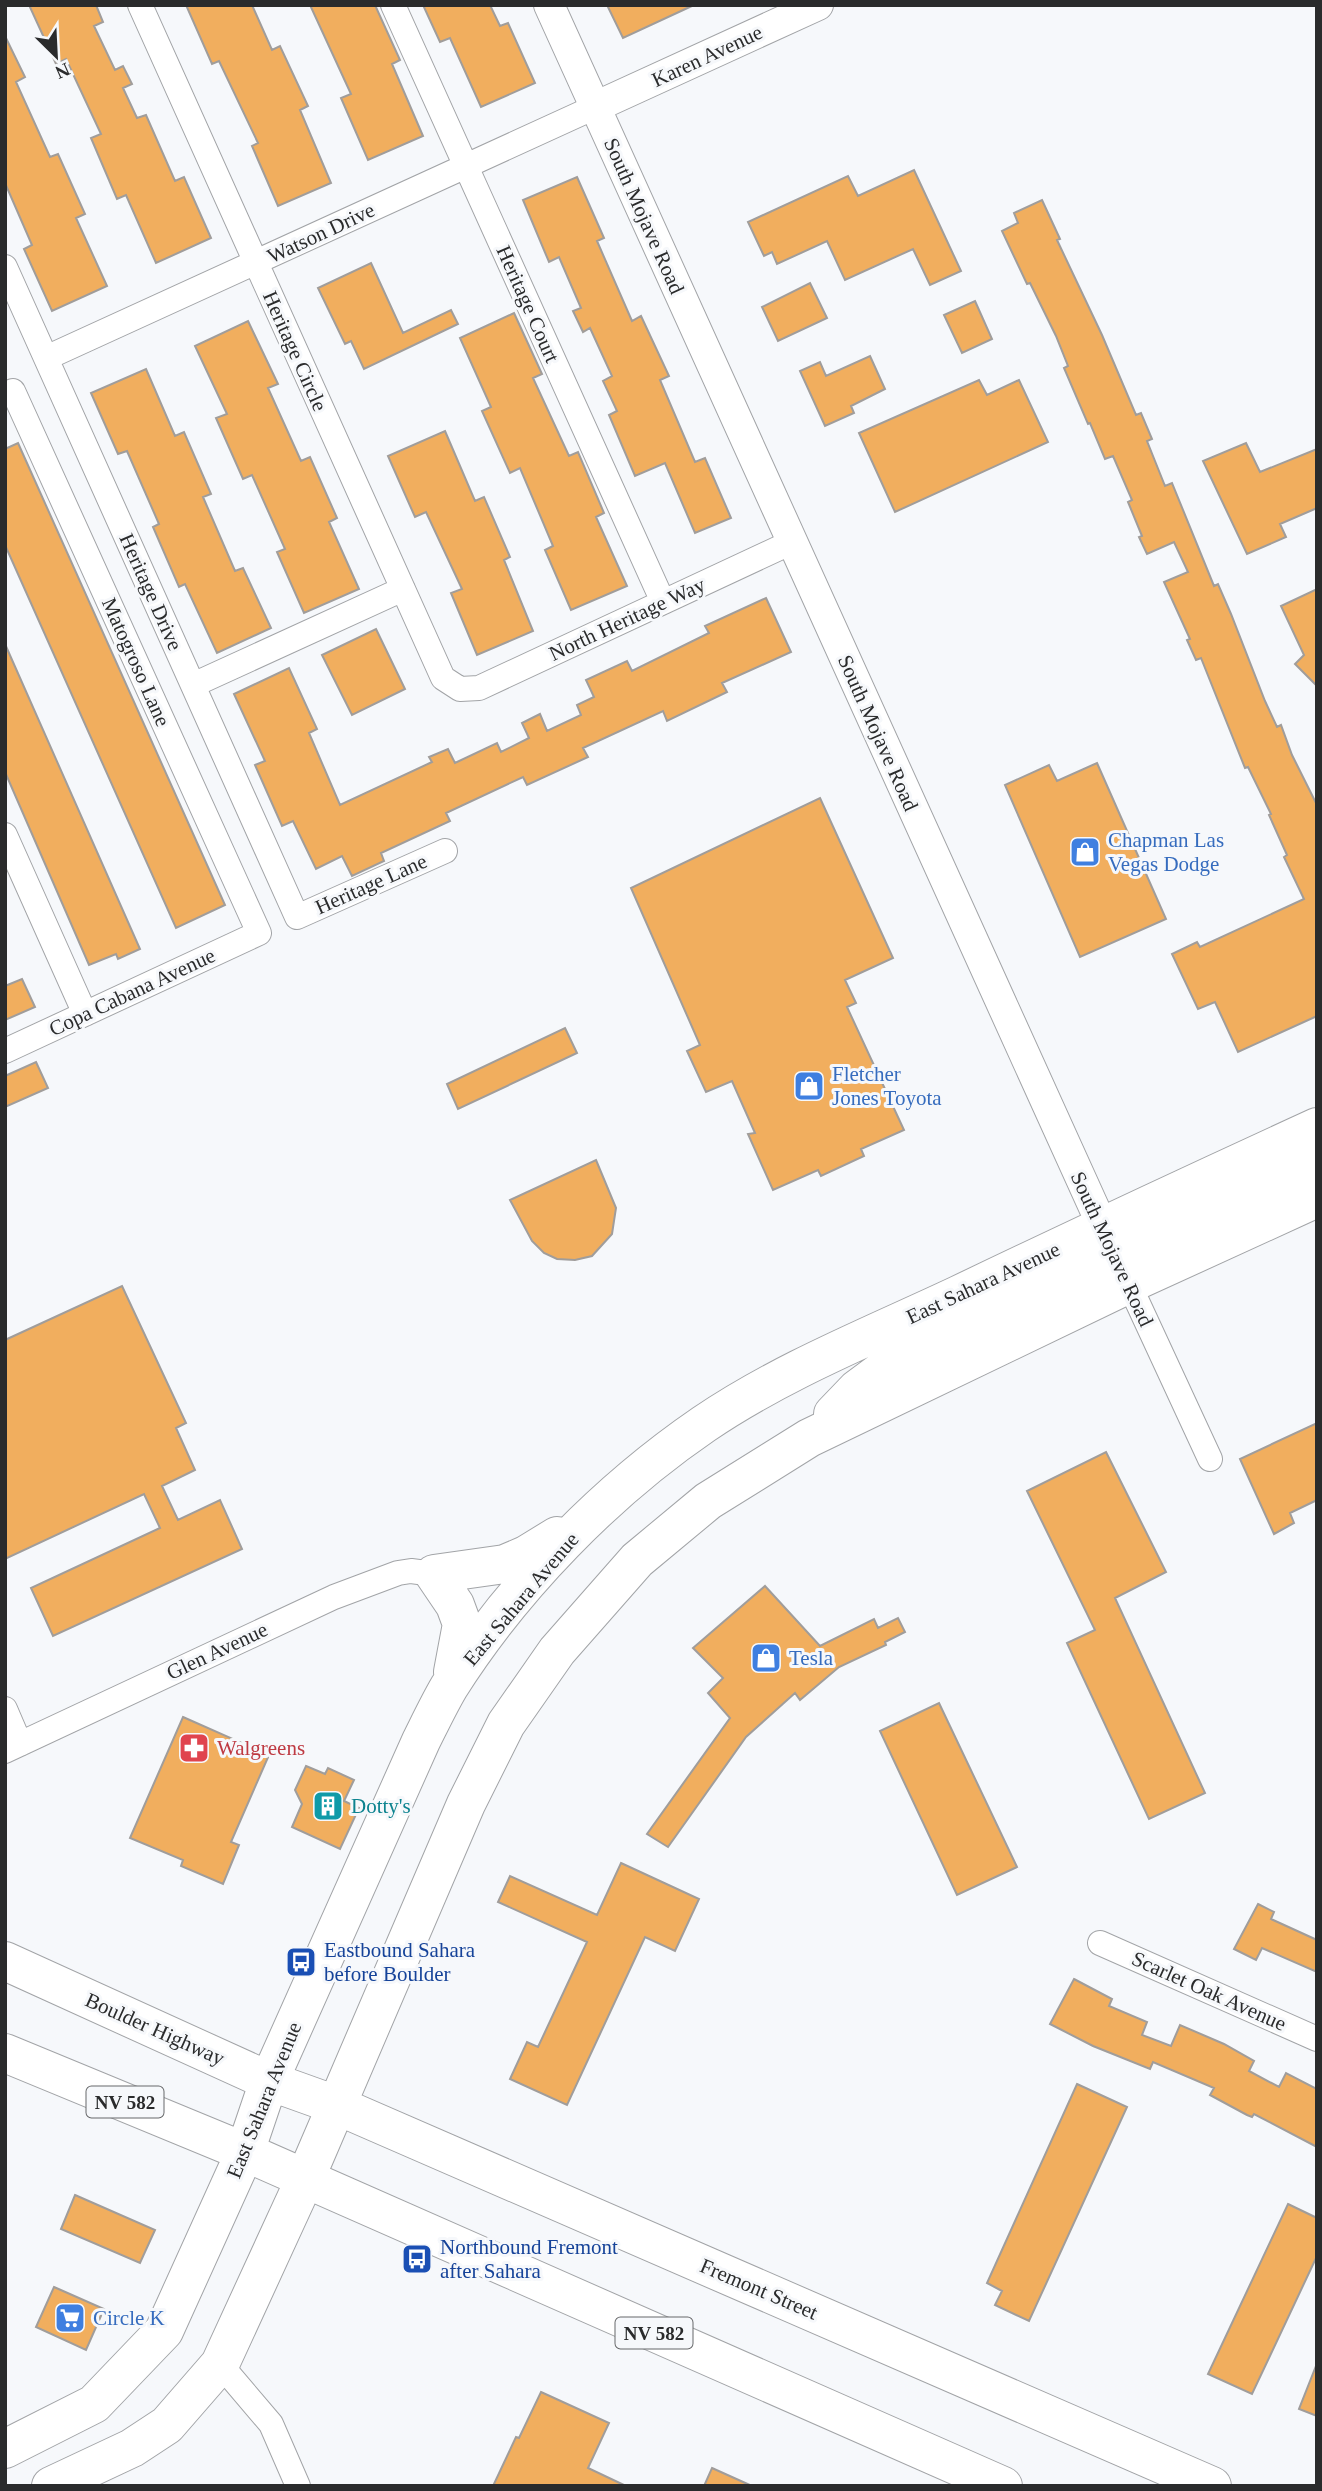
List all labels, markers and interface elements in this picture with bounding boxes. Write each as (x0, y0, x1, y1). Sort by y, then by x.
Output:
street label: Karen Avenue (648, 20, 766, 92)
north arrow (21, 21, 91, 91)
text: N (52, 59, 73, 84)
street label: South Mojave Road (599, 134, 689, 298)
street label: Watson Drive (264, 198, 378, 268)
street label: Heritage Court (492, 242, 565, 366)
street label: Heritage Circle (258, 287, 332, 415)
street label: Heritage Drive (115, 530, 187, 654)
street label: North Heritage Way (545, 572, 709, 666)
street label: Matogroso Lane (97, 594, 175, 730)
street label: South Mojave Road (833, 651, 923, 815)
place label: Chapman Las Vegas Dodge (1108, 828, 1224, 876)
shop icon: Chapman Las Vegas Dodge (1068, 835, 1102, 869)
street label: Heritage Lane (312, 849, 430, 919)
street label: Copa Cabana Avenue (45, 943, 219, 1041)
place label: Fletcher Jones Toyota (832, 1062, 942, 1110)
shop icon: Fletcher Jones Toyota (792, 1069, 826, 1103)
street label: South Mojave Road (1066, 1168, 1159, 1331)
street label: East Sahara Avenue (903, 1237, 1063, 1329)
street label: East Sahara Avenue (458, 1528, 584, 1670)
street label: Glen Avenue (163, 1617, 271, 1685)
shop icon: Tesla (749, 1641, 783, 1675)
place label: Tesla (789, 1646, 834, 1670)
pharmacy icon: Walgreens (177, 1731, 211, 1765)
place label: Walgreens (217, 1736, 305, 1760)
building icon: Dotty's (311, 1789, 345, 1823)
place label: Dotty's (351, 1794, 411, 1818)
place label: Eastbound Sahara before Boulder (324, 1938, 476, 1986)
bus stop icon: Eastbound Sahara before Boulder (284, 1945, 318, 1979)
street label: Scarlet Oak Avenue (1128, 1946, 1290, 2036)
street label: Boulder Highway (82, 1988, 229, 2071)
street label: East Sahara Avenue (222, 2018, 306, 2182)
road number: NV 582 (86, 2086, 164, 2118)
place label: Northbound Fremont after Sahara (440, 2235, 618, 2283)
bus stop icon: Northbound Fremont after Sahara (400, 2242, 434, 2276)
street label: Fremont Street (697, 2253, 822, 2325)
supermarket icon: Circle K (53, 2301, 87, 2335)
place label: Circle K (93, 2306, 165, 2330)
road number: NV 582 (616, 2318, 692, 2348)

